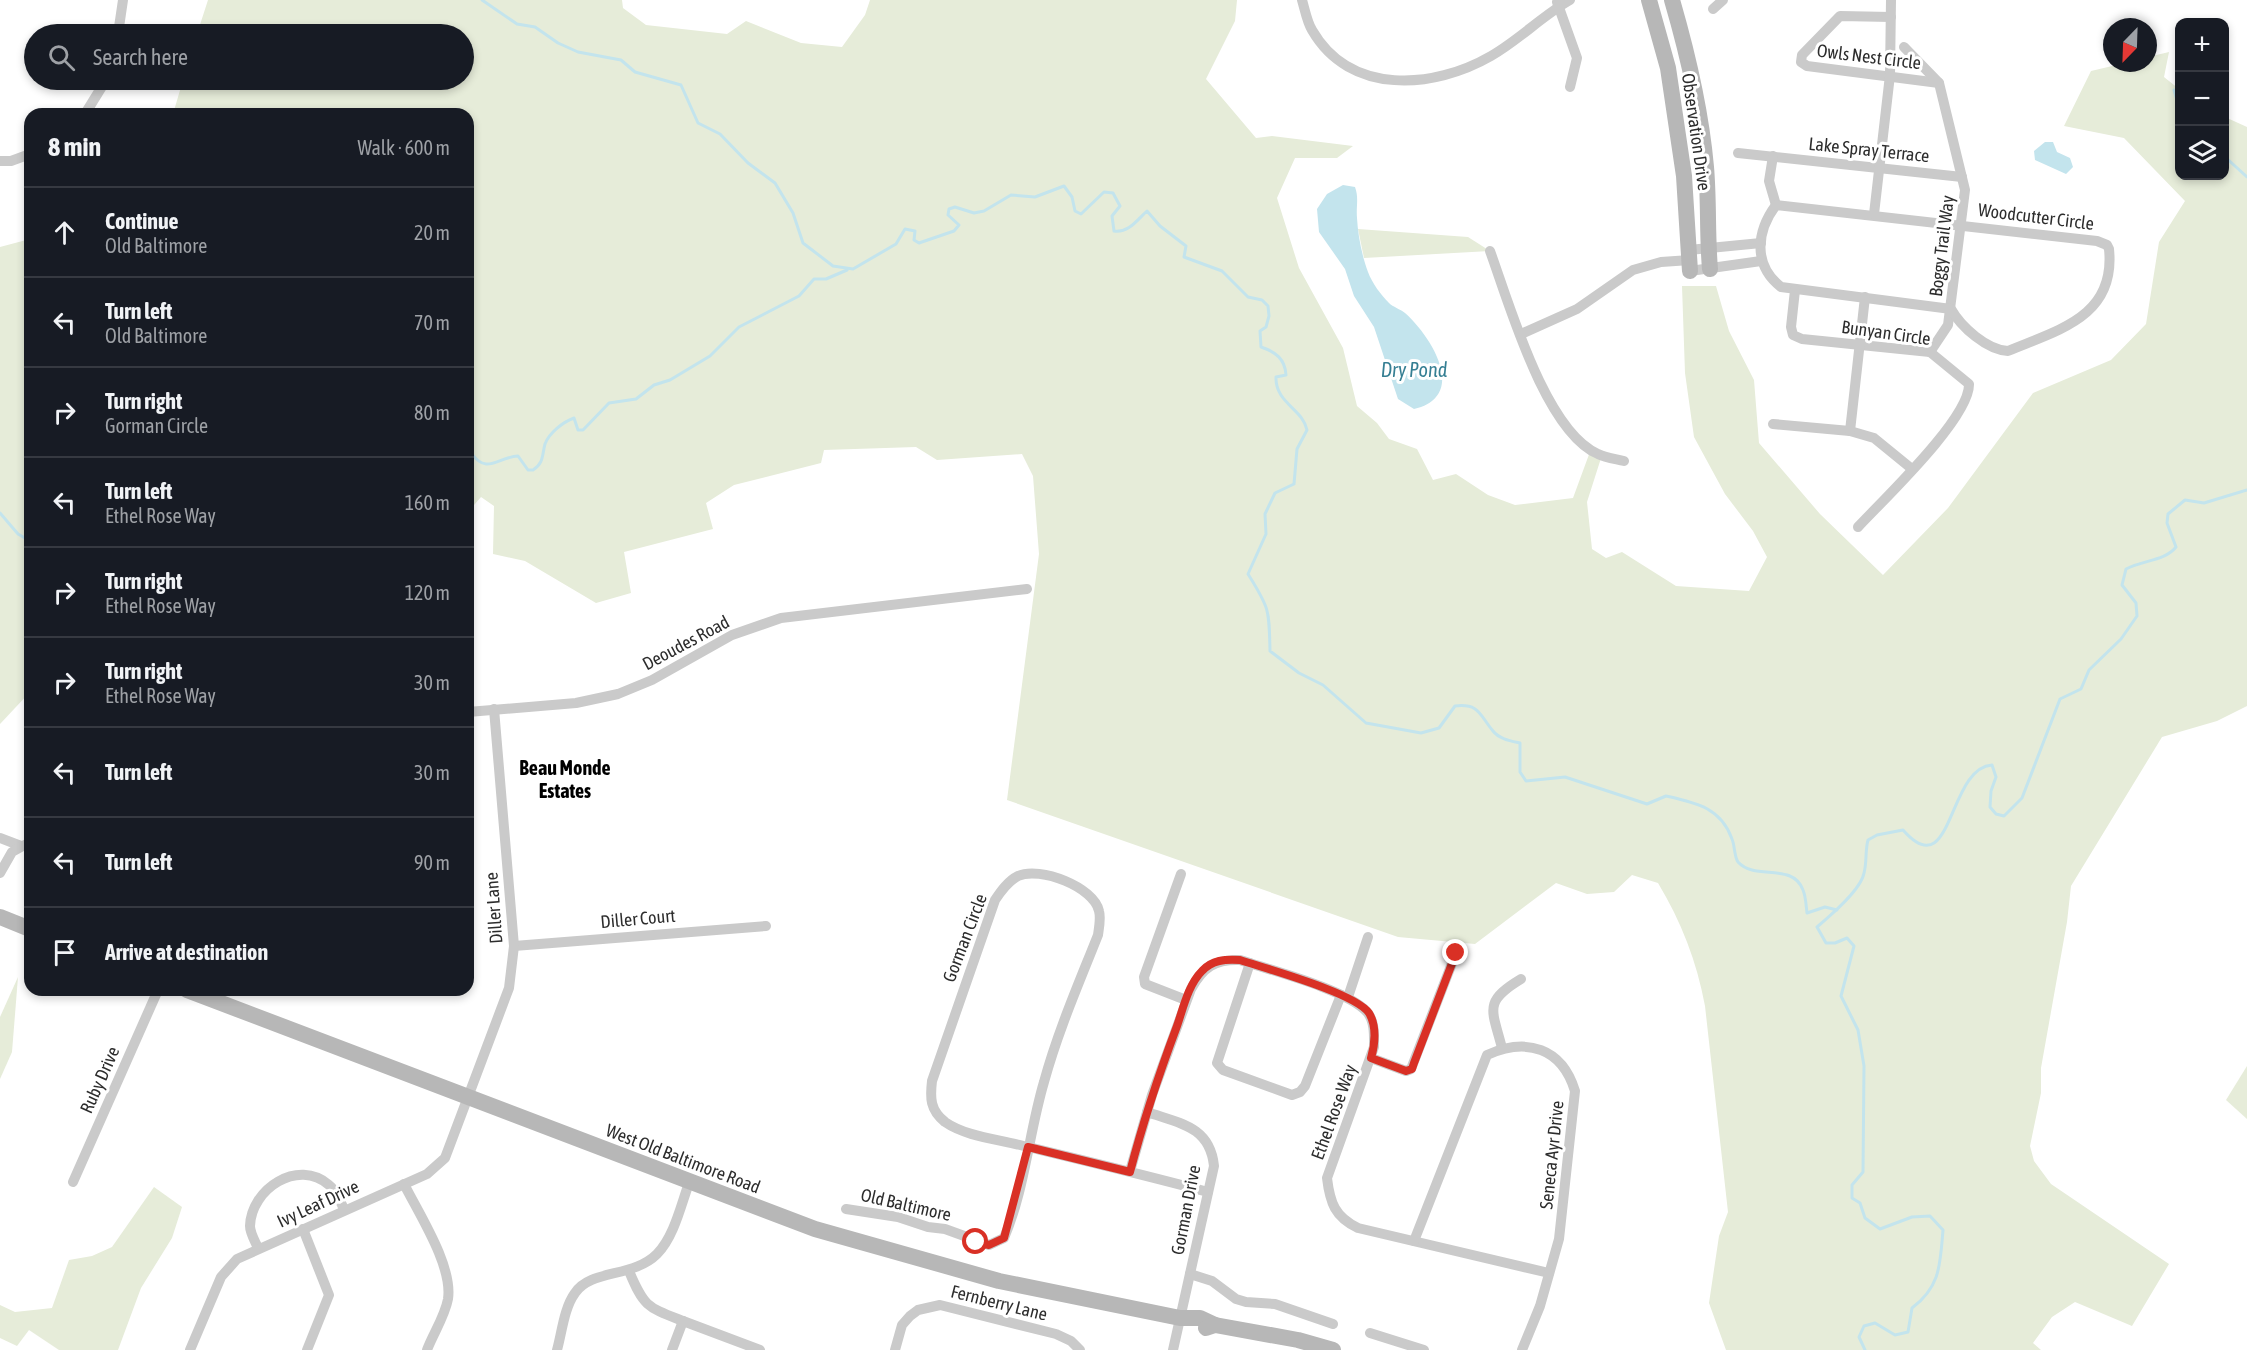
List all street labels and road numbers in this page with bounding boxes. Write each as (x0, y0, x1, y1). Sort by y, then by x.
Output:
street label: Owls Nest Circle (1816, 40, 1922, 73)
street label: Observation Drive (1678, 72, 1715, 192)
street label: Lake Spray Terrace (1808, 133, 1930, 166)
street label: Boggy Trail Way (1925, 194, 1958, 298)
street label: Woodcutter Circle (1977, 199, 2095, 234)
street label: Bunyan Circle (1840, 316, 1932, 349)
street label: Deoudes Road (639, 611, 733, 674)
street label: Diller Lane (481, 872, 506, 945)
street label: Gorman Circle (938, 891, 991, 985)
street label: Diller Court (600, 905, 676, 932)
street label: Ruby Drive (76, 1043, 124, 1116)
street label: Ethel Rose Way (1307, 1061, 1360, 1162)
street label: Seneca Ayr Drive (1535, 1100, 1568, 1210)
street label: West Old Baltimore Road (603, 1119, 763, 1198)
street label: Gorman Drive (1167, 1163, 1204, 1256)
street label: Ivy Leaf Drive (274, 1175, 362, 1232)
street label: Old Baltimore (859, 1184, 953, 1225)
street label: Fernberry Lane (949, 1280, 1049, 1325)

